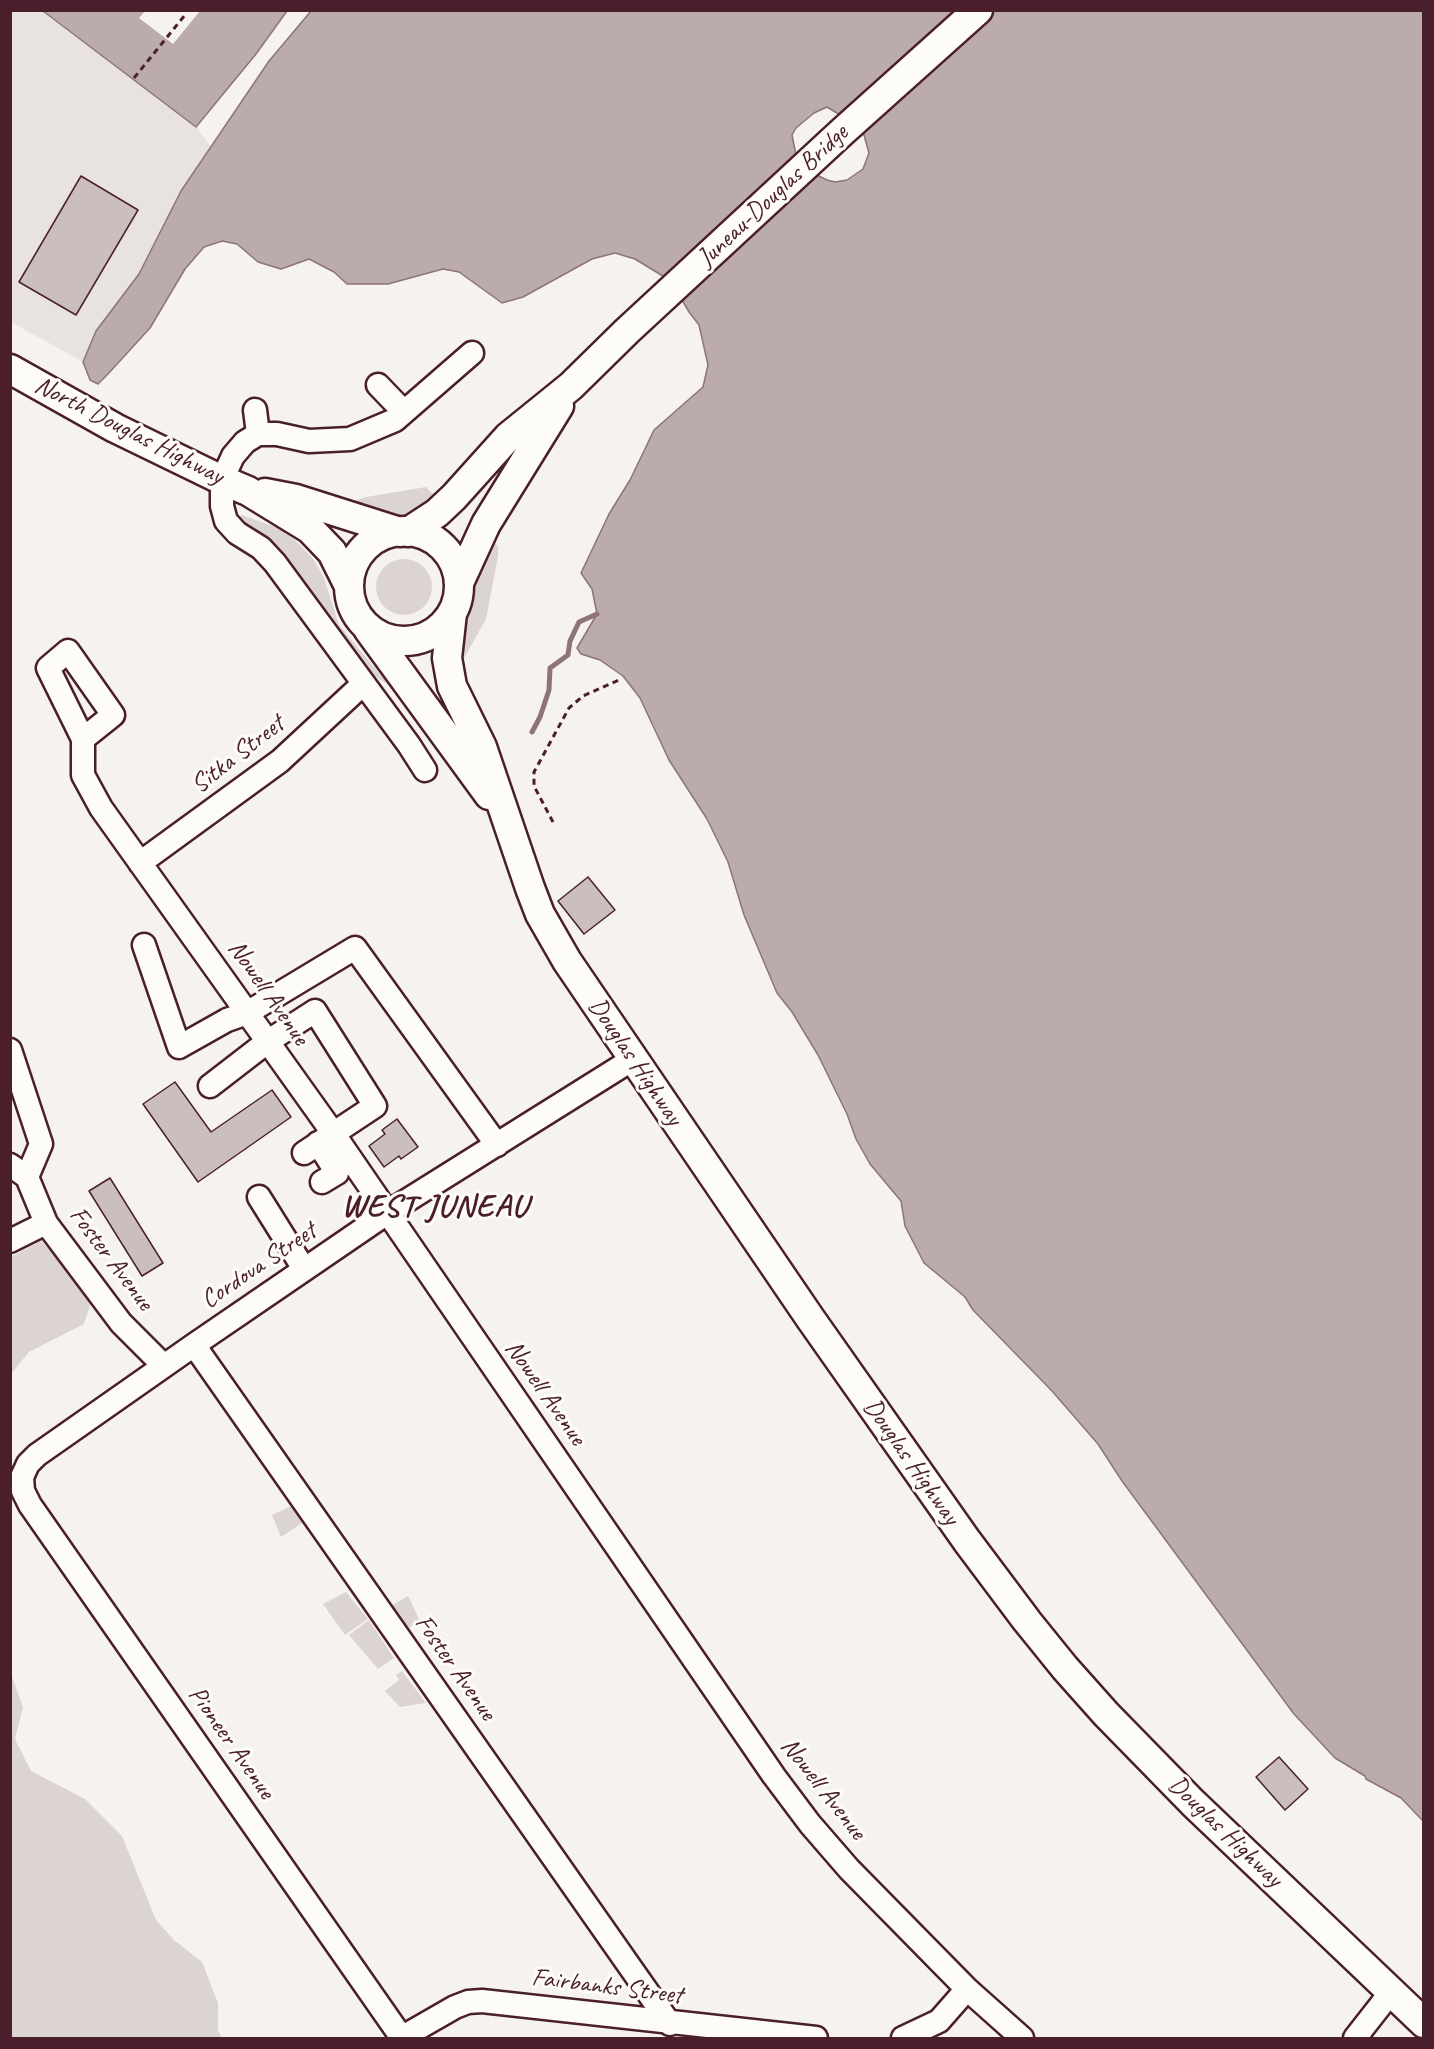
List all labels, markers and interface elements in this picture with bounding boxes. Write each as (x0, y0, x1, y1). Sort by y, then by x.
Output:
street label: Juneau-Douglas Bridge (691, 118, 855, 274)
street label: North Douglas Highway (29, 370, 229, 492)
street label: Sitka Street (185, 709, 291, 801)
street label: Nowell Avenue (220, 934, 316, 1052)
street label: Douglas Highway (581, 992, 689, 1132)
district label: WEST JUNEAU (342, 1189, 528, 1227)
street label: Foster Avenue (62, 1201, 160, 1317)
street label: Cordova Street (195, 1216, 323, 1316)
street label: Nowell Avenue (497, 1334, 593, 1452)
street label: Douglas Highway (856, 1393, 966, 1531)
street label: Foster Avenue (407, 1609, 503, 1727)
street label: Pioneer Avenue (181, 1681, 281, 1805)
street label: Nowell Avenue (773, 1732, 873, 1846)
street label: Douglas Highway (1161, 1770, 1289, 1894)
street label: Fairbanks Street (530, 1962, 684, 2012)

